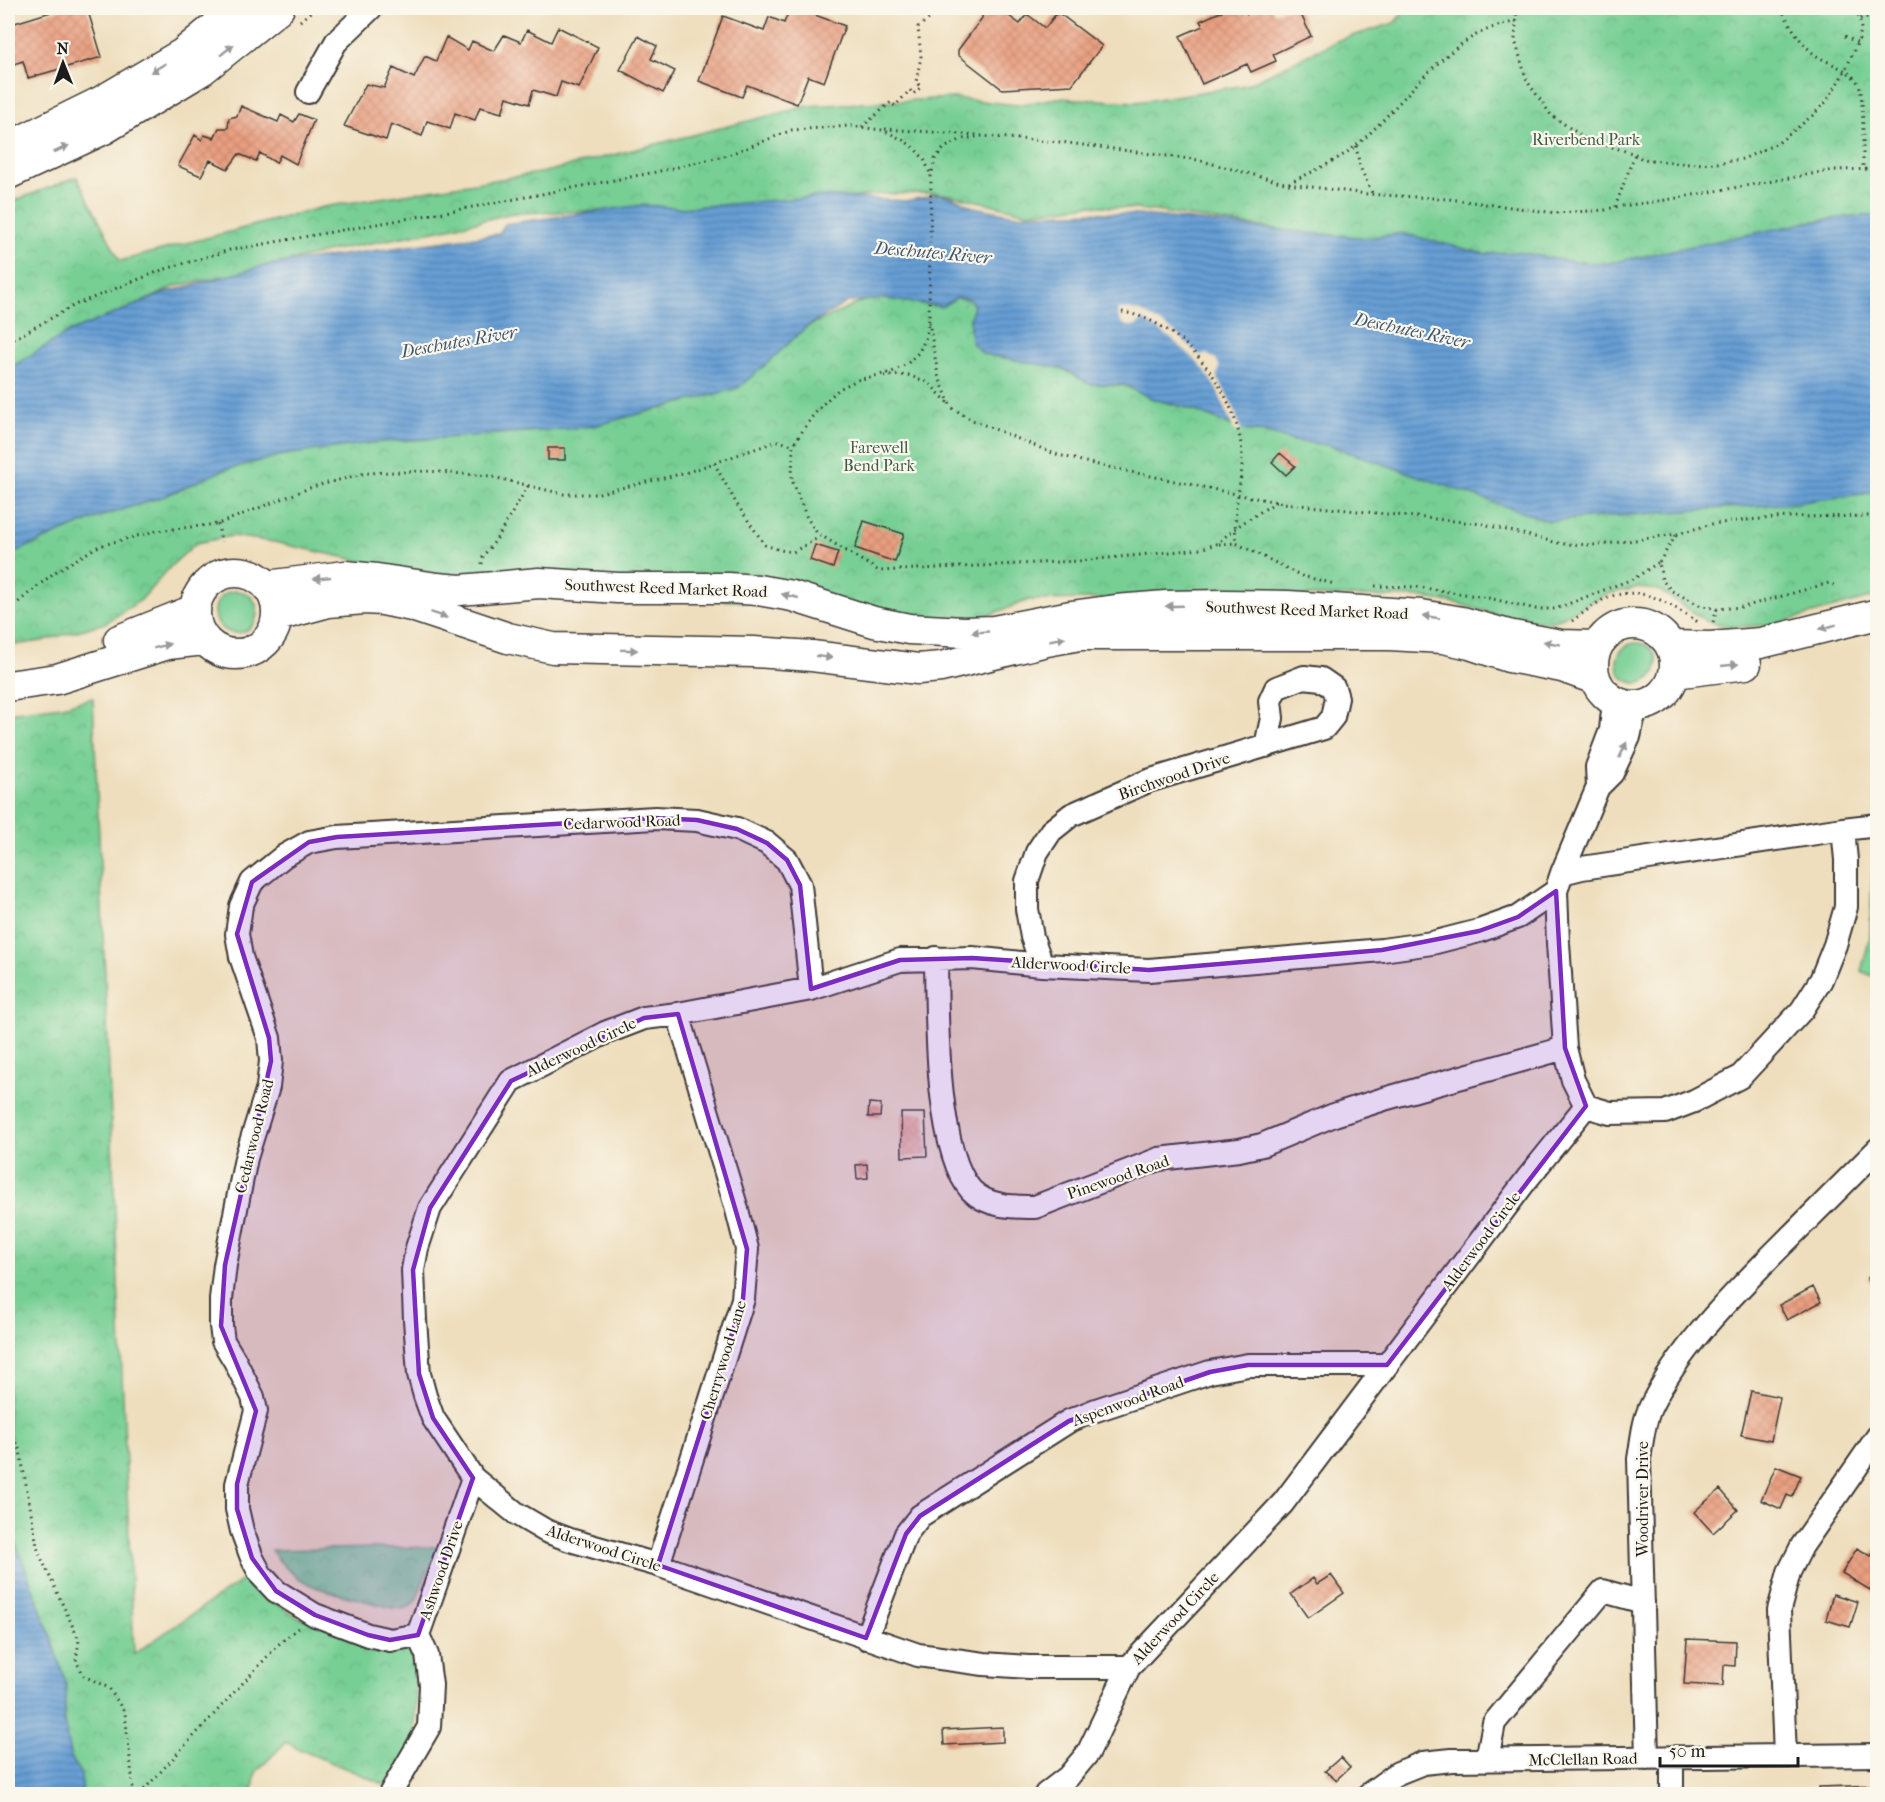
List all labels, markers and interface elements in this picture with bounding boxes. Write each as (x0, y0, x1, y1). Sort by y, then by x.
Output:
north arrow (33, 33, 93, 93)
text: N (57, 39, 70, 58)
one-way arrow (220, 44, 235, 56)
one-way arrow (150, 62, 166, 73)
park label: Riverbend Park (1532, 130, 1641, 149)
one-way arrow (52, 145, 69, 154)
water label: Deschutes River (873, 237, 994, 269)
water label: Deschutes River (1352, 308, 1473, 354)
water label: Deschutes River (399, 321, 520, 363)
park label: Farewell Bend Park (843, 438, 916, 475)
one-way arrow (312, 574, 331, 583)
street label: Southwest Reed Market Road (564, 575, 768, 601)
one-way arrow (780, 591, 799, 600)
street label: Southwest Reed Market Road (1205, 597, 1409, 623)
one-way arrow (1164, 602, 1183, 611)
one-way arrow (430, 611, 448, 620)
one-way arrow (1421, 612, 1440, 621)
one-way arrow (1819, 623, 1837, 632)
one-way arrow (971, 627, 990, 636)
one-way arrow (1047, 634, 1066, 643)
one-way arrow (1542, 639, 1561, 648)
one-way arrow (153, 641, 171, 650)
one-way arrow (620, 645, 639, 655)
one-way arrow (815, 653, 834, 662)
one-way arrow (1721, 660, 1740, 670)
one-way arrow (1618, 740, 1628, 758)
street label: Birchwood Drive (1116, 748, 1232, 804)
street label: Cedarwood Road (563, 810, 681, 834)
street label: Alderwood Circle (1010, 952, 1131, 978)
street label: Alderwood Circle (522, 1013, 639, 1081)
street label: Cedarwood Road (231, 1077, 277, 1195)
street label: Pinewood Road (1064, 1151, 1172, 1203)
street label: Alderwood Circle (1437, 1187, 1525, 1295)
street label: Cherrywood Lane (696, 1298, 750, 1422)
street label: Aspenwood Road (1069, 1372, 1187, 1430)
street label: Woodriver Drive (1633, 1441, 1652, 1558)
street label: Ashwood Drive (415, 1518, 467, 1623)
street label: Alderwood Circle (543, 1520, 664, 1576)
street label: Alderwood Circle (1127, 1568, 1223, 1669)
scale bar (1660, 1730, 1798, 1768)
text: 50 m (1669, 1741, 1706, 1762)
street label: McClellan Road (1528, 1749, 1638, 1769)

